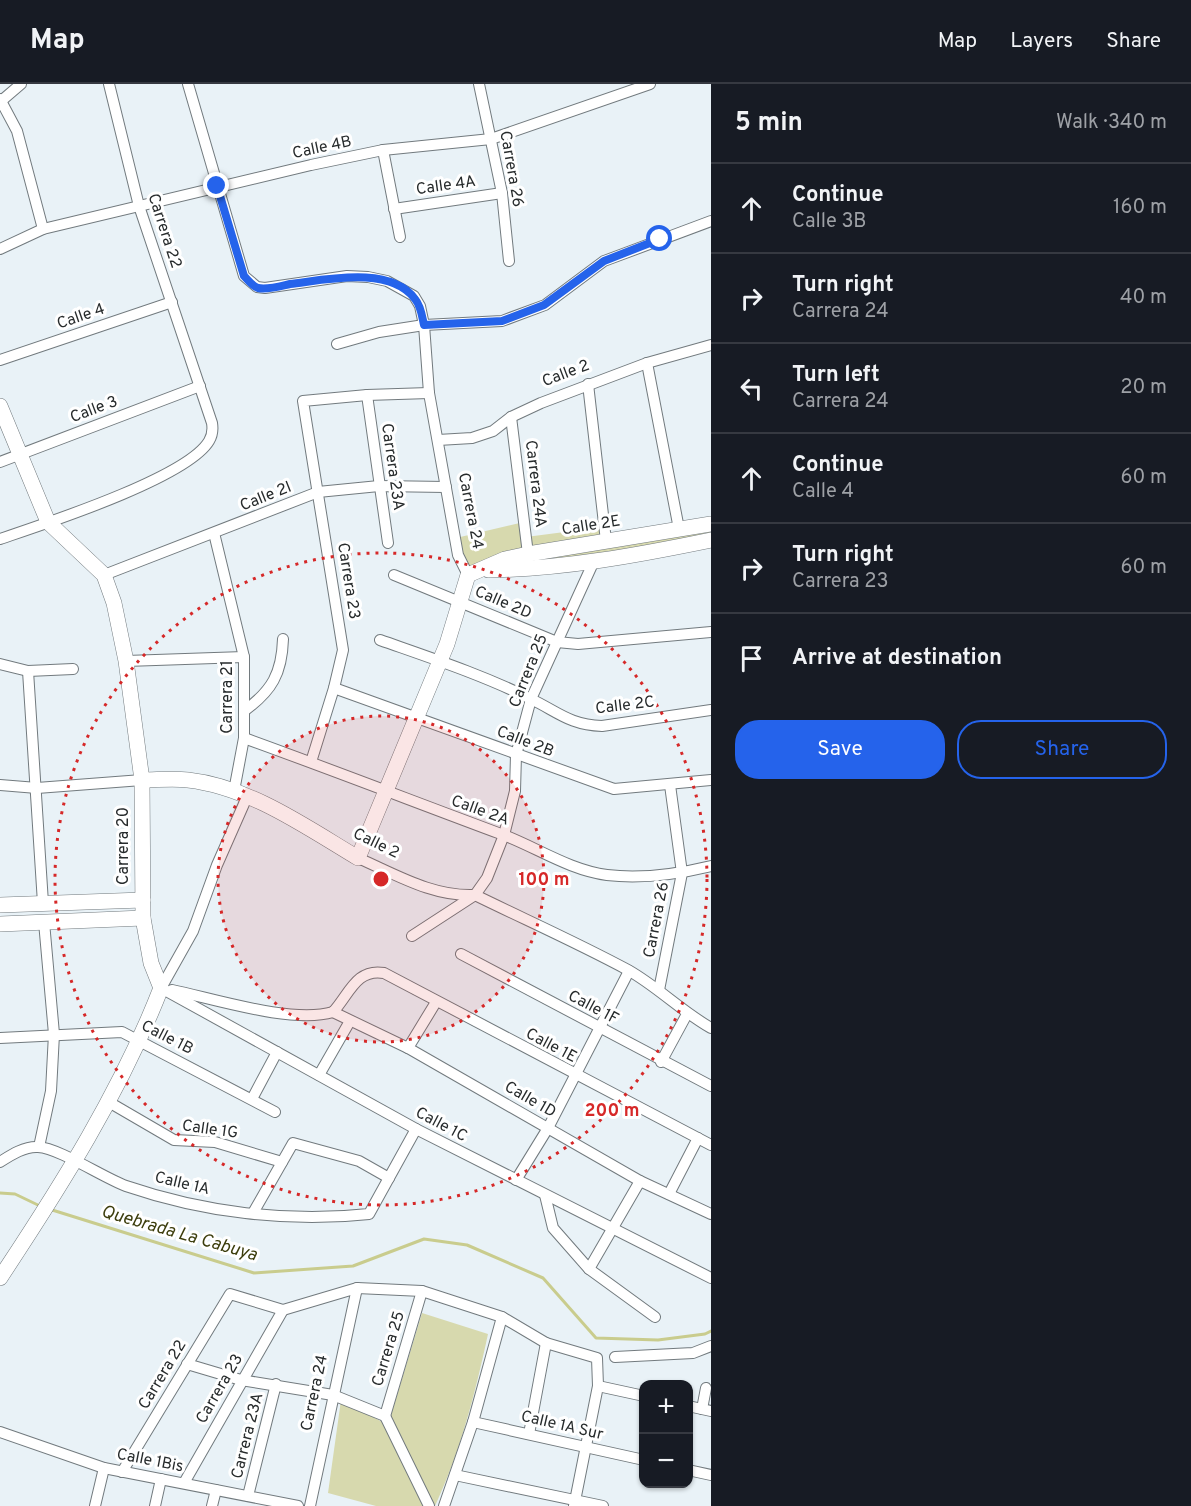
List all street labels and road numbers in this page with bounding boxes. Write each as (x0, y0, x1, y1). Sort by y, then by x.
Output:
street label: Carrera 26 (494, 129, 528, 209)
street label: Calle 4B (291, 132, 353, 164)
street label: Calle 4A (415, 172, 477, 200)
street label: Carrera 22 (143, 191, 185, 271)
street label: Calle 4 (54, 299, 108, 335)
street label: Calle 2 (539, 356, 593, 392)
street label: Calle 3 (67, 392, 121, 428)
street label: Carrera 23A (376, 422, 408, 512)
street label: Carrera 24A (520, 439, 550, 529)
street label: Carrera 24 (453, 471, 487, 551)
street label: Calle 2I (237, 478, 295, 516)
street label: Calle 2E (560, 512, 622, 540)
street label: Carrera 23 (332, 541, 364, 621)
street label: Calle 2D (471, 582, 535, 624)
street label: Carrera 25 (505, 631, 553, 711)
street label: Carrera 21 (218, 660, 238, 734)
street label: Calle 2C (594, 692, 656, 720)
street label: Calle 2B (493, 722, 557, 762)
street label: Calle 2A (448, 791, 512, 831)
street label: Carrera 20 (114, 807, 134, 885)
street label: Calle 2 (349, 824, 403, 864)
street label: Carrera 26 (640, 880, 674, 960)
street label: Calle 1F (564, 986, 622, 1030)
street label: Calle 1B (138, 1016, 196, 1060)
street label: Calle 1E (522, 1024, 580, 1068)
street label: Calle 1D (501, 1077, 559, 1123)
street label: Calle 1C (412, 1103, 470, 1147)
street label: Calle 1G (181, 1116, 239, 1144)
street label: Calle 1A (153, 1168, 212, 1200)
street label: Carrera 25 (368, 1309, 410, 1389)
street label: Carrera 22 (135, 1337, 191, 1413)
street label: Carrera 23 (192, 1351, 248, 1427)
street label: Carrera 24 (297, 1353, 333, 1433)
street label: Carrera 23A (228, 1391, 268, 1481)
street label: Calle 1A Sur (519, 1407, 605, 1445)
street label: Calle 1Bis (115, 1445, 185, 1477)

